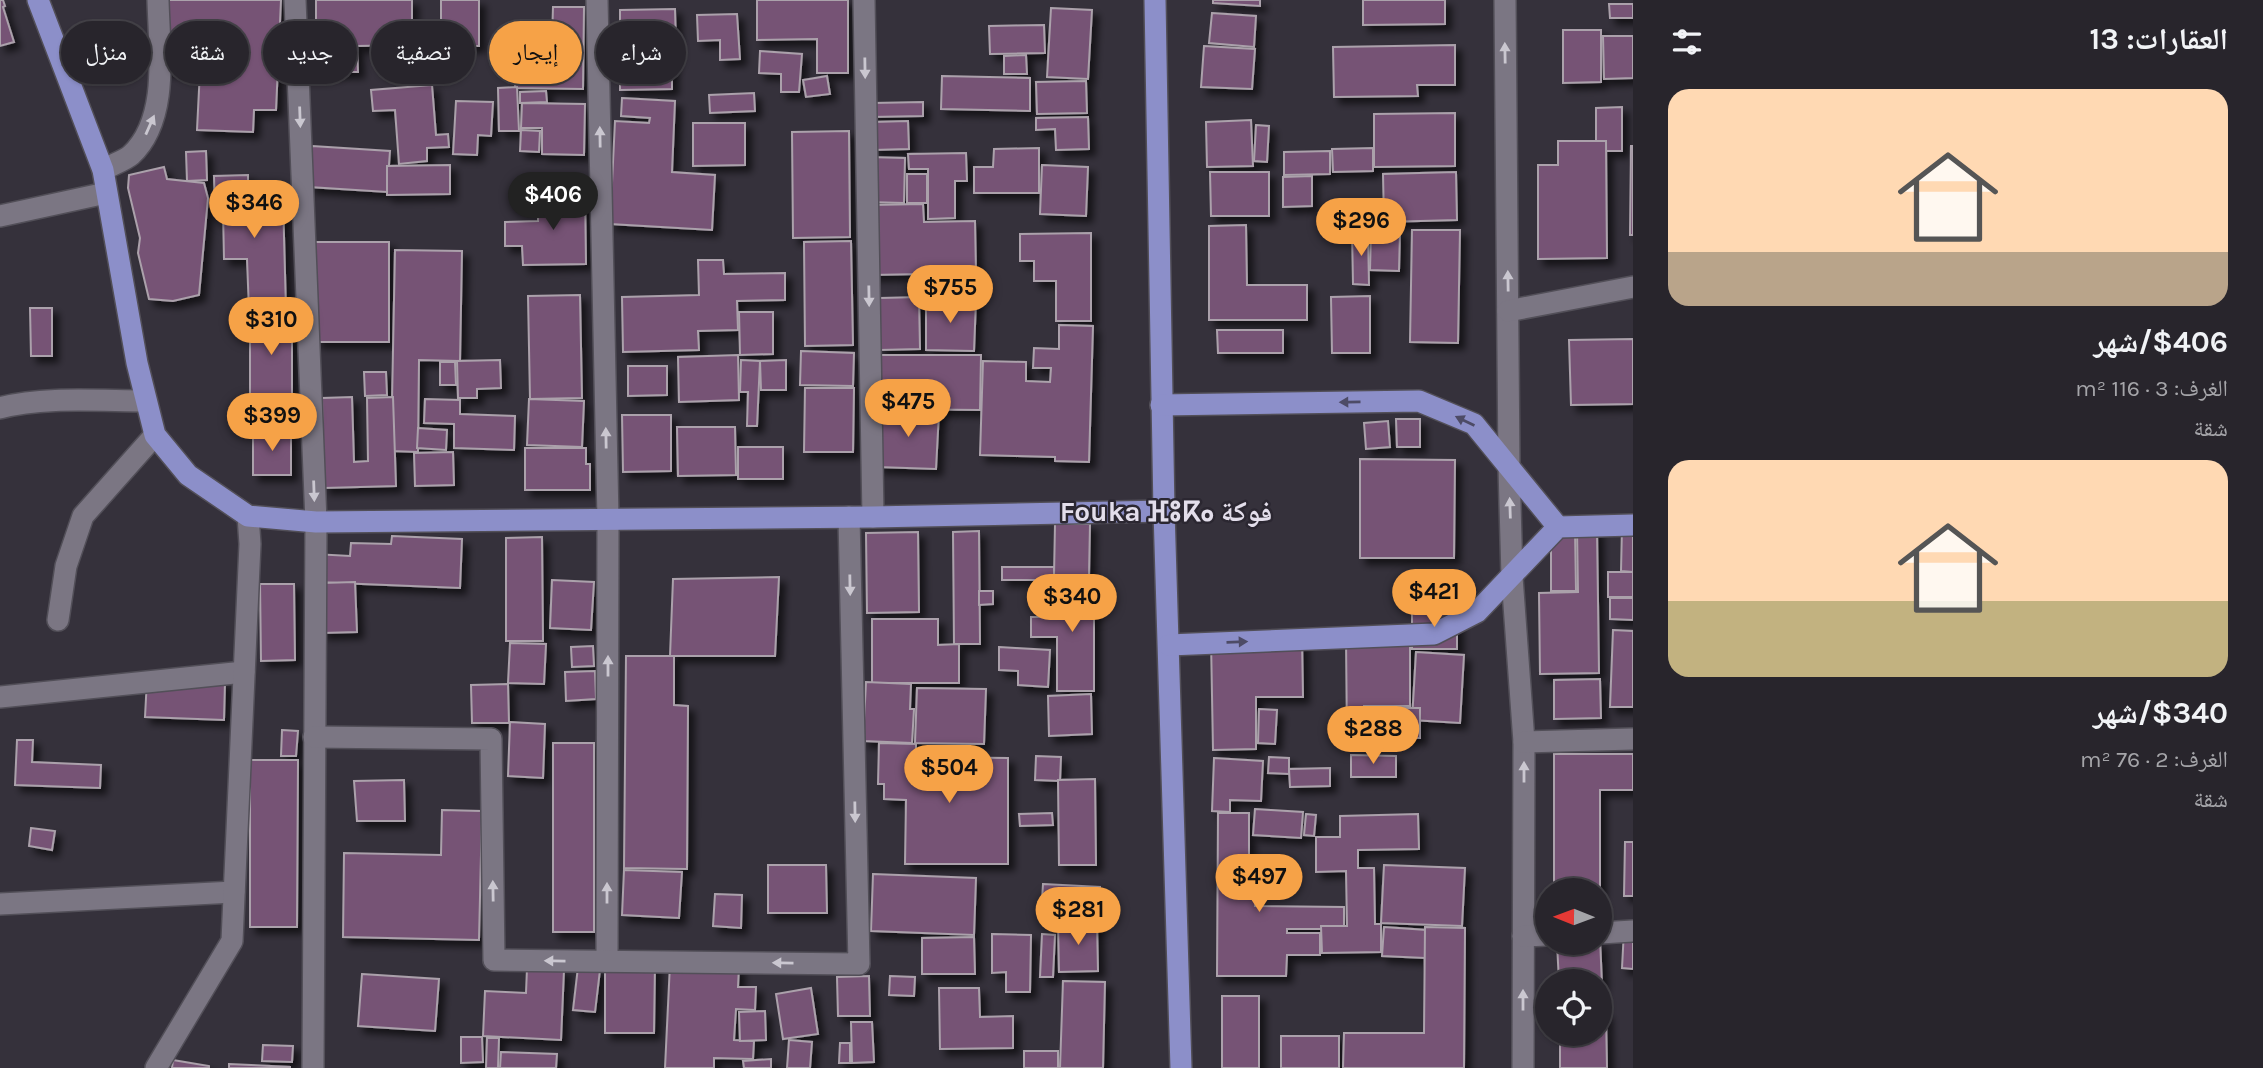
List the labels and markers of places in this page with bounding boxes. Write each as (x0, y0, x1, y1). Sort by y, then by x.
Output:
pin: $406 (512, 173, 594, 232)
pin: $346 (213, 180, 295, 240)
pin: $296 (1320, 198, 1402, 258)
pin: $755 (909, 266, 991, 325)
pin: $310 (230, 298, 312, 357)
pin: $475 (867, 380, 949, 439)
pin: $399 (231, 393, 313, 453)
pin: $421 (1393, 570, 1475, 629)
pin: $340 (1031, 574, 1113, 634)
pin: $288 (1332, 706, 1414, 766)
pin: $504 (908, 746, 990, 805)
pin: $497 (1218, 855, 1300, 914)
pin: $281 (1037, 888, 1119, 947)

